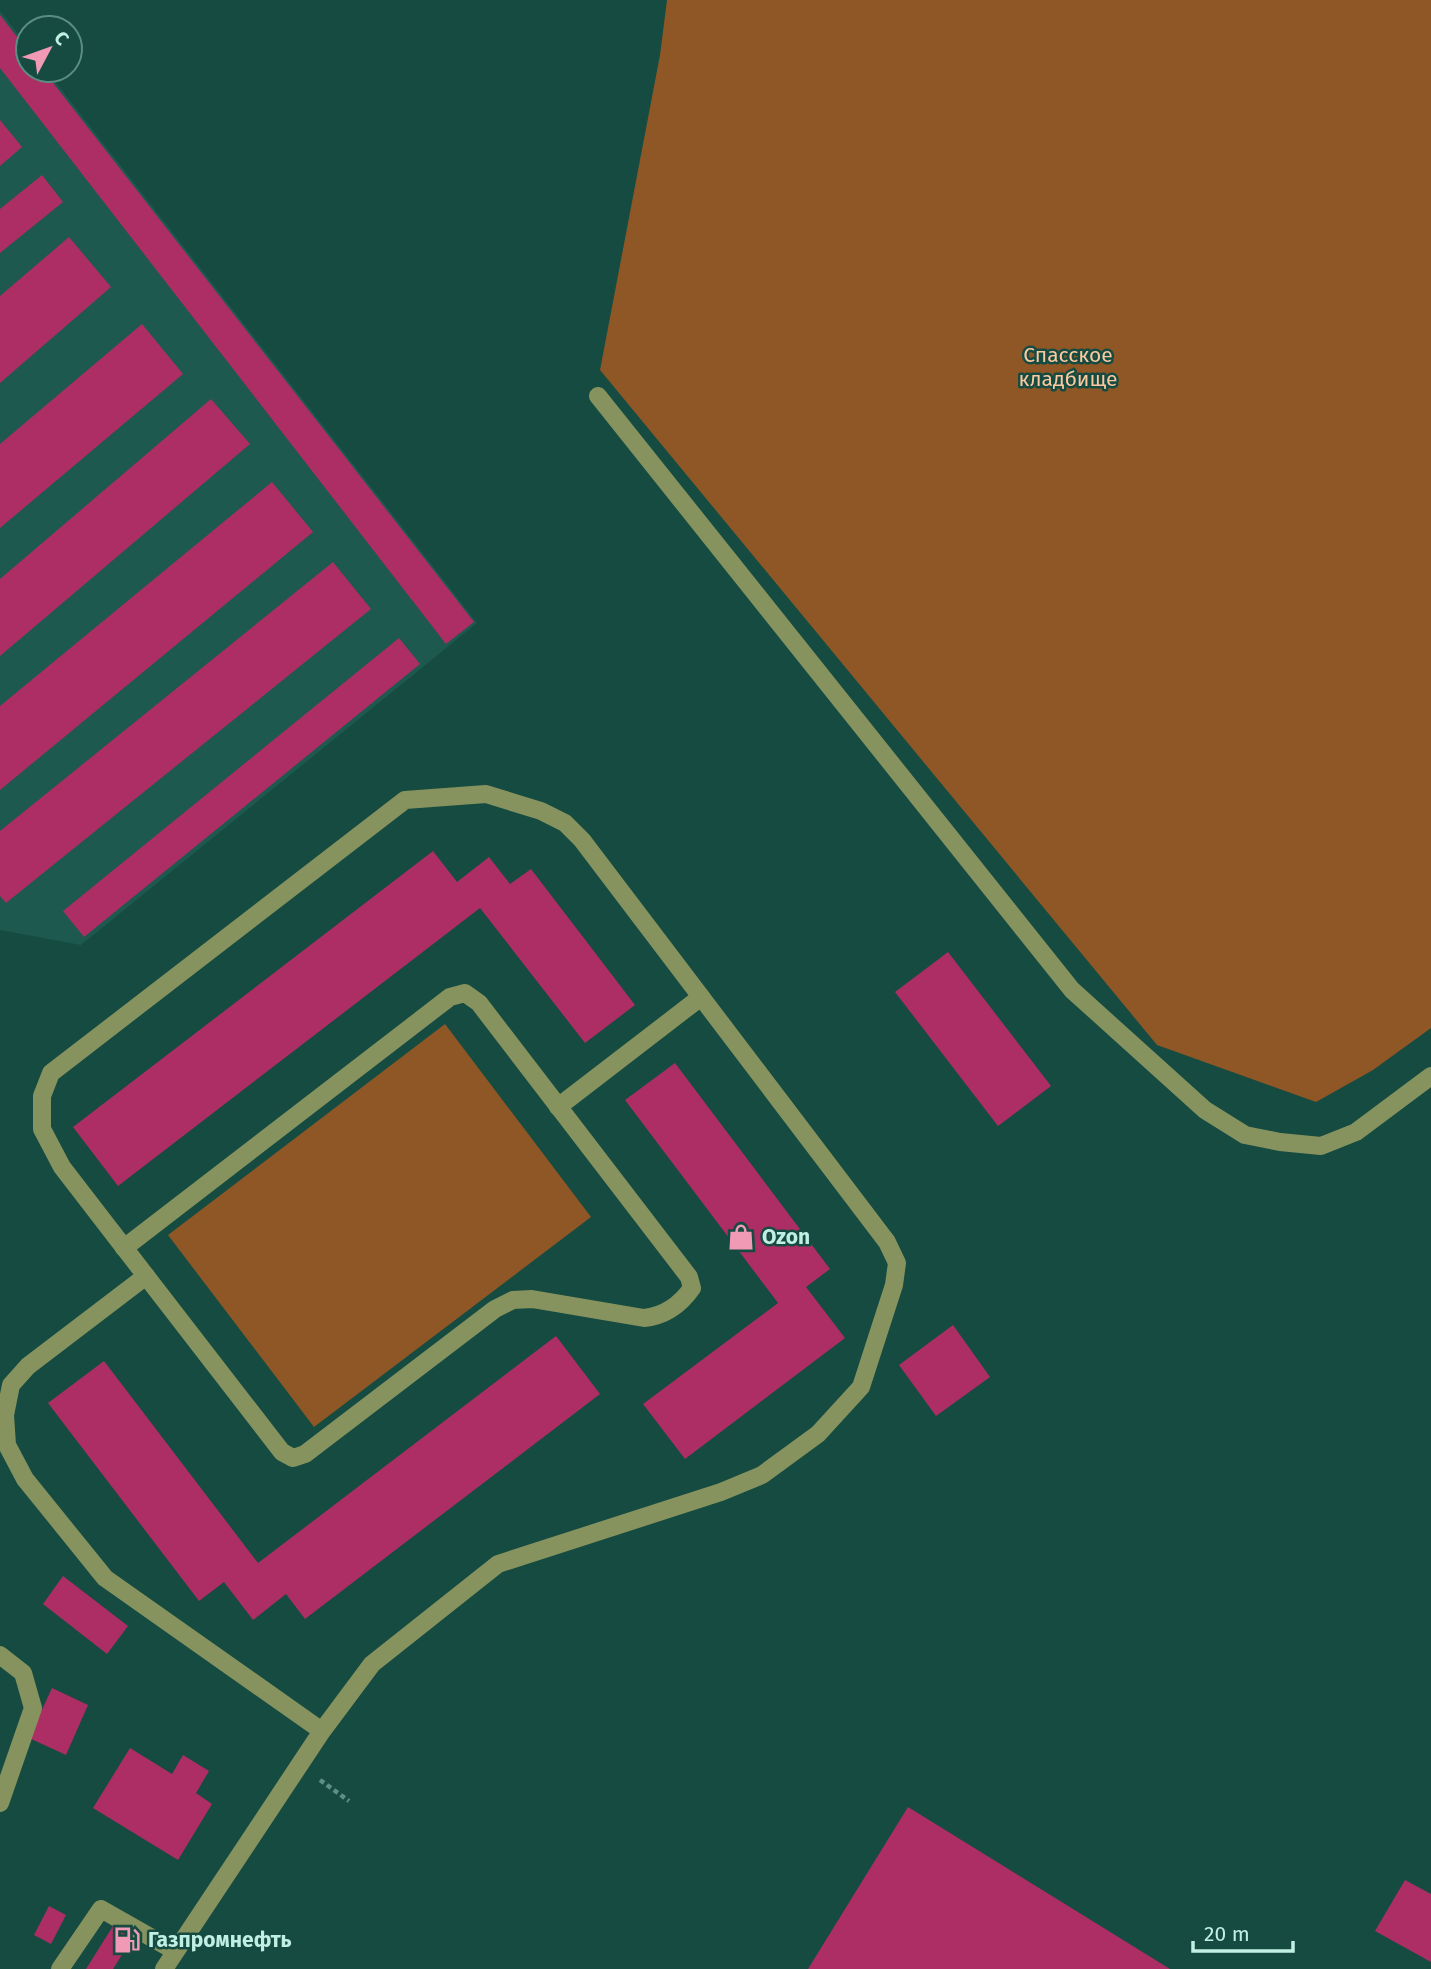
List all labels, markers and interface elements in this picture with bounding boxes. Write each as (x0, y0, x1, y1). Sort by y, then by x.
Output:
north arrow (14, 14, 84, 84)
text: С (49, 27, 74, 50)
park label: Спасское кладбище (1019, 342, 1117, 392)
shop icon: Ozon (726, 1222, 756, 1252)
place label: Ozon (762, 1224, 810, 1250)
scale bar (1193, 1910, 1293, 1954)
text: 20 m (1204, 1921, 1250, 1947)
fuel station icon: Газпромнефть (112, 1925, 142, 1955)
place label: Газпромнефть (148, 1927, 292, 1953)

